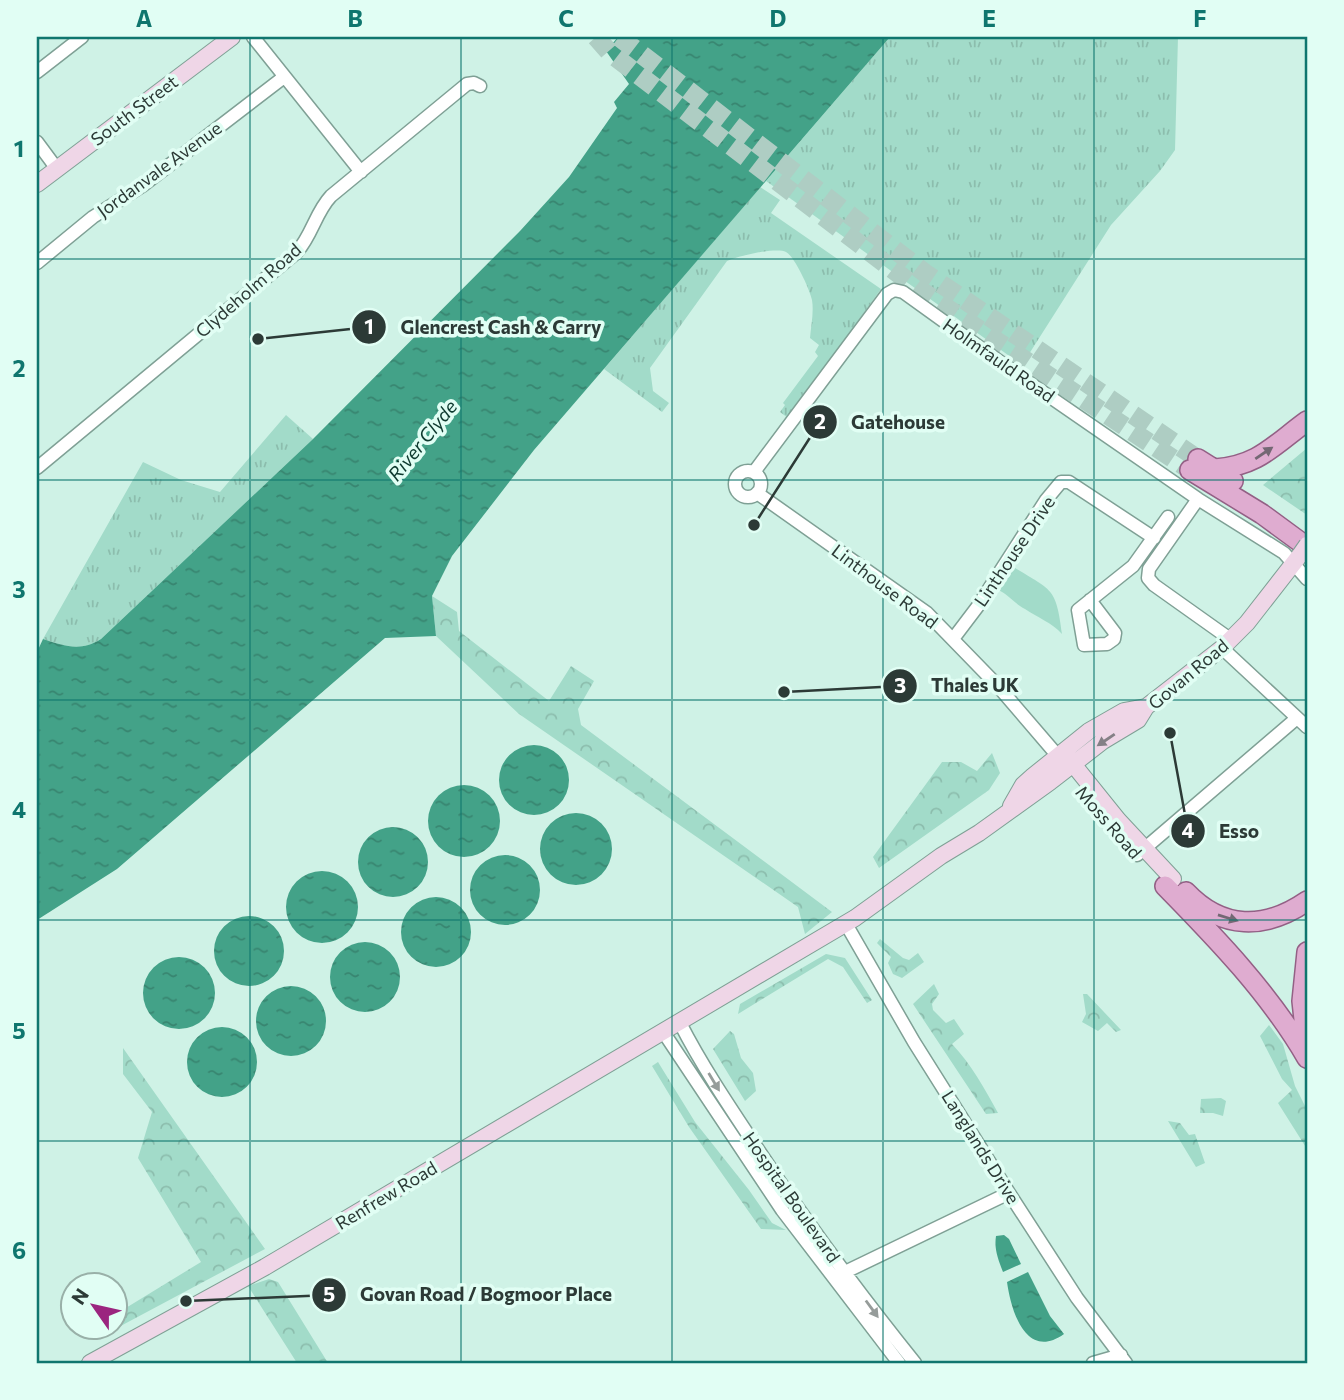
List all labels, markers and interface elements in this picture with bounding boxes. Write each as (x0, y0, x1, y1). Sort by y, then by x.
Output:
text: A (136, 4, 153, 32)
text: B (347, 4, 363, 32)
text: C (558, 4, 574, 32)
text: D (770, 4, 787, 32)
text: E (982, 4, 996, 32)
text: F (1193, 4, 1207, 32)
street label: South Street (86, 70, 182, 150)
street label: Jordanvale Avenue (92, 116, 226, 222)
text: 1 (14, 134, 24, 162)
street label: Clydeholm Road (191, 238, 305, 342)
callout: Glencrest Cash & Carry (352, 307, 616, 347)
text: 1 (364, 313, 374, 338)
street label: Holmfauld Road (939, 313, 1059, 407)
text: Glencrest Cash & Carry (401, 315, 602, 338)
text: 2 (12, 354, 26, 382)
water label: River Clyde (383, 395, 461, 485)
callout: Gatehouse (802, 402, 959, 442)
text: 2 (814, 408, 826, 433)
text: Gatehouse (851, 410, 945, 433)
one-way arrow (1255, 447, 1274, 460)
street label: Linthouse Drive (969, 492, 1059, 610)
street label: Linthouse Road (828, 539, 942, 633)
text: 3 (12, 575, 26, 603)
street label: Govan Road (1143, 634, 1233, 714)
callout: Thales UK (882, 666, 1033, 706)
text: 3 (894, 672, 906, 697)
text: Thales UK (931, 673, 1019, 696)
one-way arrow (1097, 733, 1116, 746)
street label: Moss Road (1071, 781, 1147, 863)
text: 4 (12, 795, 26, 823)
callout: Esso (1170, 811, 1274, 851)
text: 4 (1182, 817, 1195, 842)
text: Esso (1219, 819, 1259, 842)
one-way arrow (1217, 913, 1238, 923)
text: 5 (12, 1016, 26, 1044)
one-way arrow (708, 1072, 721, 1091)
street label: Langlands Drive (937, 1086, 1025, 1208)
street label: Hospital Boulevard (739, 1127, 845, 1267)
street label: Renfrew Road (331, 1156, 441, 1234)
text: 6 (12, 1236, 26, 1264)
north arrow (60, 1270, 130, 1340)
callout: Govan Road / Bogmoor Place (311, 1275, 626, 1315)
text: 5 (323, 1281, 335, 1306)
text: Govan Road / Bogmoor Place (360, 1282, 612, 1305)
text: N (66, 1284, 93, 1309)
one-way arrow (865, 1300, 879, 1318)

